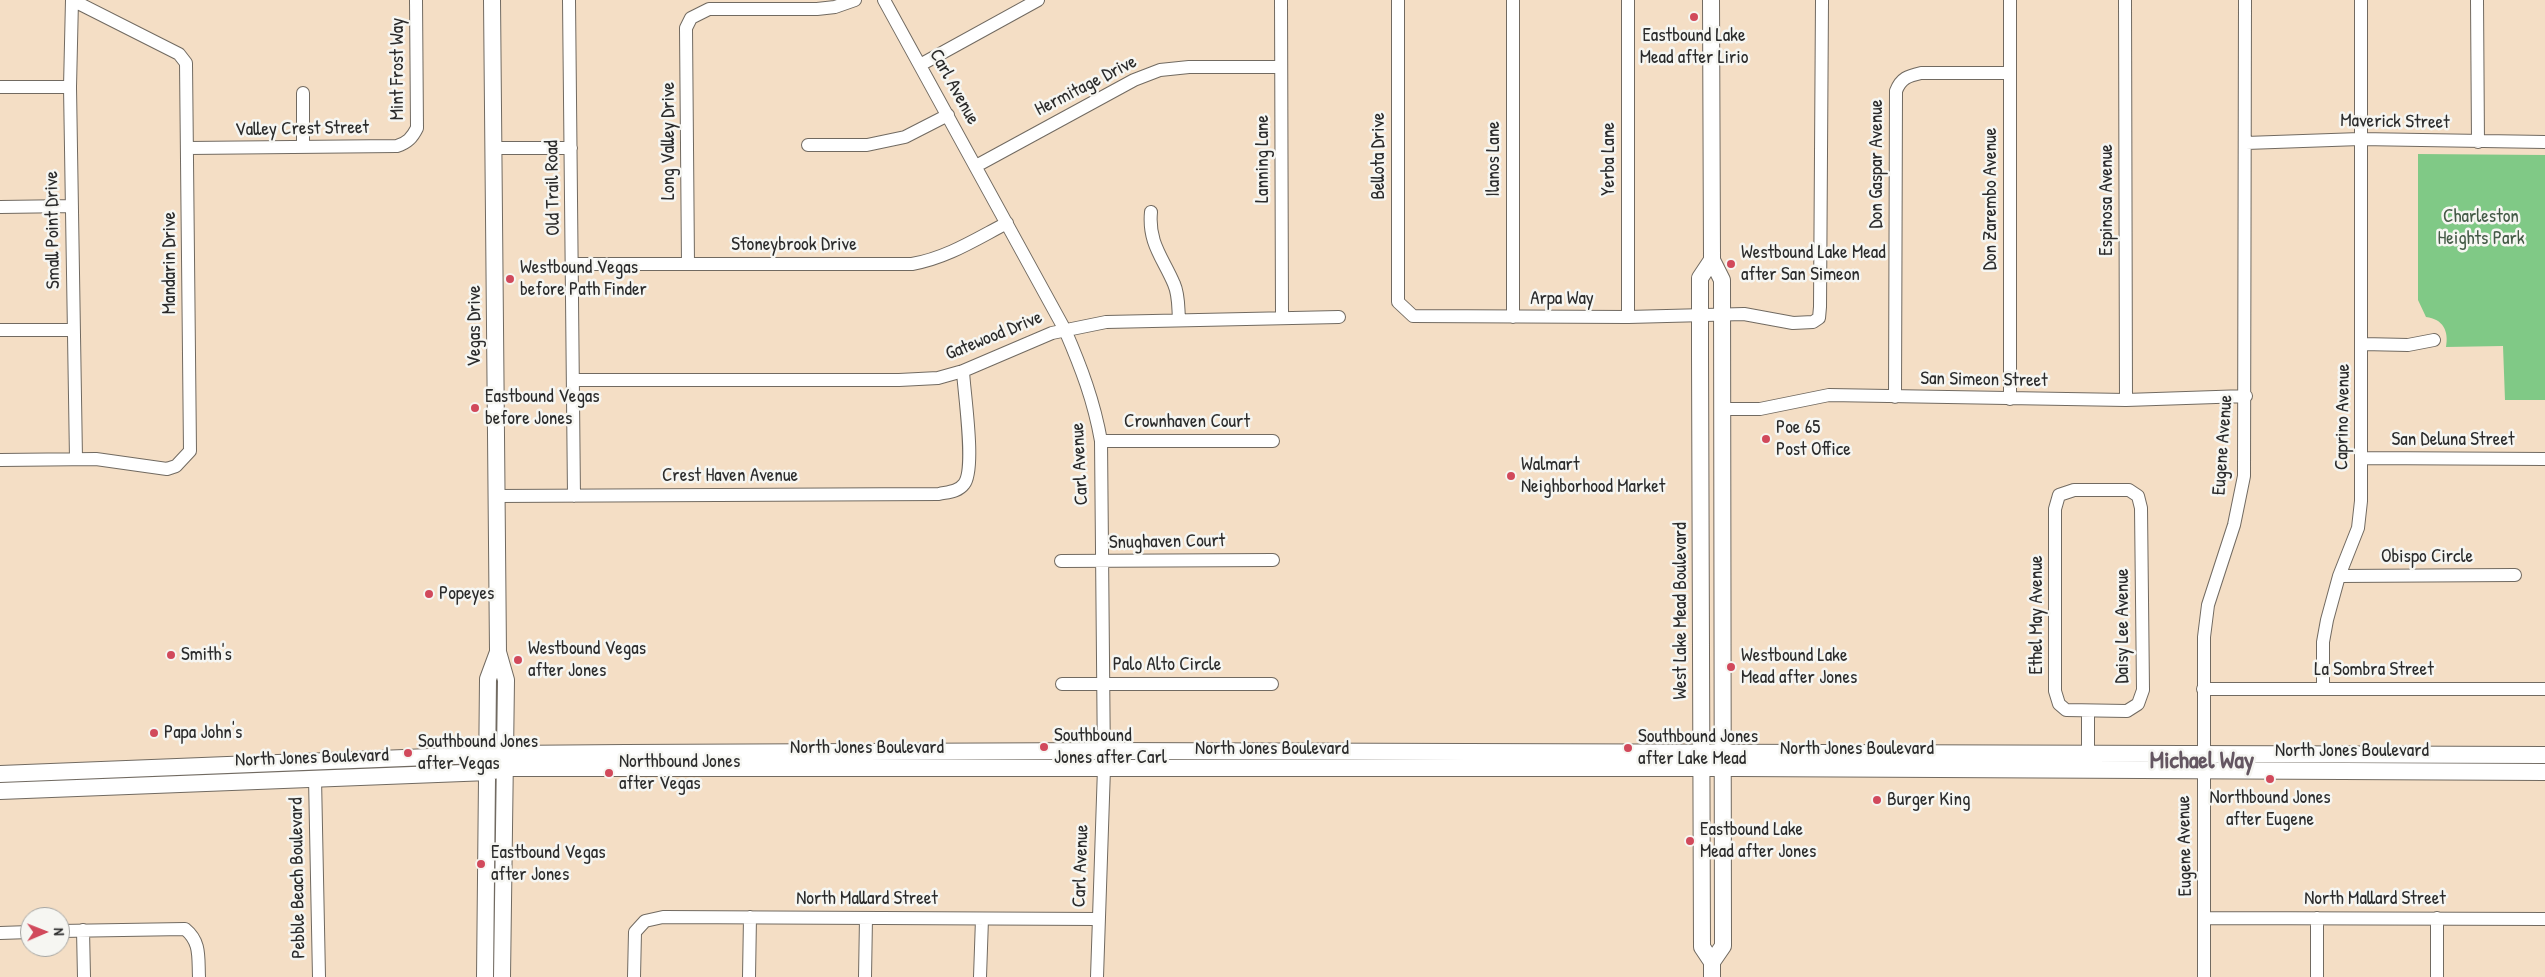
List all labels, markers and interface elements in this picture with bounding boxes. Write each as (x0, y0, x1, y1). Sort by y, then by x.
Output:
marker: Eastbound Lake Mead after Lirio (1688, 11, 1700, 23)
street label: Mint Frost Way (387, 18, 409, 120)
place label: Eastbound Lake Mead after Lirio (1640, 25, 1748, 69)
street label: Carl Avenue (924, 45, 984, 129)
street label: Hermitage Drive (1031, 51, 1141, 121)
street label: Long Valley Drive (658, 82, 680, 200)
street label: Don Gaspar Avenue (1866, 100, 1888, 228)
street label: Maverick Street (2340, 110, 2450, 134)
street label: Bellota Drive (1368, 112, 1390, 200)
street label: Lanning Lane (1252, 115, 1274, 203)
street label: Valley Crest Street (235, 116, 369, 142)
street label: Ilanos Lane (1483, 121, 1505, 197)
street label: Yerba Lane (1598, 122, 1620, 196)
street label: Don Zarembo Avenue (1980, 128, 2002, 270)
street label: Old Trail Road (541, 140, 565, 236)
street label: Espinosa Avenue (2096, 144, 2118, 256)
street label: Small Point Drive (41, 171, 65, 289)
park label: Charleston Heights Park (2437, 206, 2525, 250)
street label: Mandarin Drive (159, 212, 181, 314)
street label: Stoneybrook Drive (731, 234, 857, 256)
place label: Westbound Lake Mead after San Simeon (1741, 242, 1886, 286)
place label: Westbound Vegas before Path Finder (520, 257, 647, 301)
marker: Westbound Lake Mead after San Simeon (1725, 258, 1737, 270)
marker: Westbound Vegas before Path Finder (504, 273, 516, 285)
street label: Vegas Drive (464, 285, 486, 367)
street label: Arpa Way (1530, 288, 1594, 310)
street label: Gatewood Drive (942, 306, 1046, 366)
street label: Caprino Avenue (2331, 364, 2355, 470)
street label: San Simeon Street (1920, 367, 2048, 393)
place label: Eastbound Vegas before Jones (485, 386, 600, 430)
street label: Eugene Avenue (2208, 394, 2238, 496)
marker: Eastbound Vegas before Jones (469, 402, 481, 414)
street label: Crownhaven Court (1124, 411, 1250, 433)
place label: Poe 65 Post Office (1776, 417, 1851, 461)
street label: Carl Avenue (1066, 422, 1094, 506)
street label: San Deluna Street (2391, 429, 2515, 451)
marker: Poe 65 Post Office (1760, 433, 1772, 445)
place label: Walmart Neighborhood Market (1521, 454, 1665, 498)
street label: Crest Haven Avenue (662, 465, 798, 487)
marker: Walmart Neighborhood Market (1505, 470, 1517, 482)
street label: West Lake Mead Boulevard (1670, 522, 1692, 700)
street label: Snughaven Court (1109, 530, 1225, 554)
street label: Obispo Circle (2381, 546, 2473, 568)
street label: Ethel May Avenue (2026, 555, 2048, 675)
street label: Daisy Lee Avenue (2112, 568, 2134, 684)
place label: Popeyes (439, 583, 494, 605)
marker: Popeyes (423, 588, 435, 600)
place label: Westbound Vegas after Jones (528, 638, 646, 682)
place label: Smith's (181, 644, 232, 666)
place label: Westbound Lake Mead after Jones (1741, 645, 1857, 689)
marker: Smith's (165, 649, 177, 661)
marker: Westbound Vegas after Jones (512, 654, 524, 666)
street label: Palo Alto Circle (1113, 654, 1221, 676)
street label: La Sombra Street (2314, 659, 2434, 681)
marker: Westbound Lake Mead after Jones (1725, 661, 1737, 673)
place label: Papa John's (164, 722, 242, 744)
place label: Southbound Jones after Carl (1054, 725, 1167, 769)
place label: Southbound Jones after Lake Mead (1638, 726, 1758, 770)
marker: Papa John's (148, 727, 160, 739)
place label: Southbound Jones after Vegas (418, 731, 538, 775)
street label: North Jones Boulevard (790, 737, 944, 759)
street label: North Jones Boulevard (1195, 738, 1349, 760)
street label: North Jones Boulevard (1780, 738, 1934, 760)
street label: North Jones Boulevard (2275, 740, 2429, 762)
marker: Southbound Jones after Carl (1038, 741, 1050, 753)
marker: Southbound Jones after Lake Mead (1622, 742, 1634, 754)
street label: North Jones Boulevard (235, 744, 389, 772)
marker: Southbound Jones after Vegas (402, 747, 414, 759)
district label: Michael Way (2150, 748, 2254, 776)
place label: Northbound Jones after Vegas (619, 751, 740, 795)
marker: Northbound Jones after Vegas (603, 767, 615, 779)
marker: Northbound Jones after Eugene (2264, 773, 2276, 785)
place label: Northbound Jones after Eugene (2209, 787, 2331, 831)
place label: Burger King (1887, 789, 1970, 811)
marker: Burger King (1871, 794, 1883, 806)
street label: Eugene Avenue (2173, 795, 2197, 897)
street label: Pebble Beach Boulevard (285, 797, 311, 959)
place label: Eastbound Lake Mead after Jones (1700, 819, 1816, 863)
street label: Carl Avenue (1068, 824, 1094, 908)
marker: Eastbound Lake Mead after Jones (1684, 835, 1696, 847)
place label: Eastbound Vegas after Jones (491, 842, 606, 886)
marker: Eastbound Vegas after Jones (475, 858, 487, 870)
street label: North Mallard Street (796, 888, 938, 910)
street label: North Mallard Street (2304, 888, 2446, 910)
north arrow (20, 907, 70, 957)
text: N (50, 928, 69, 936)

